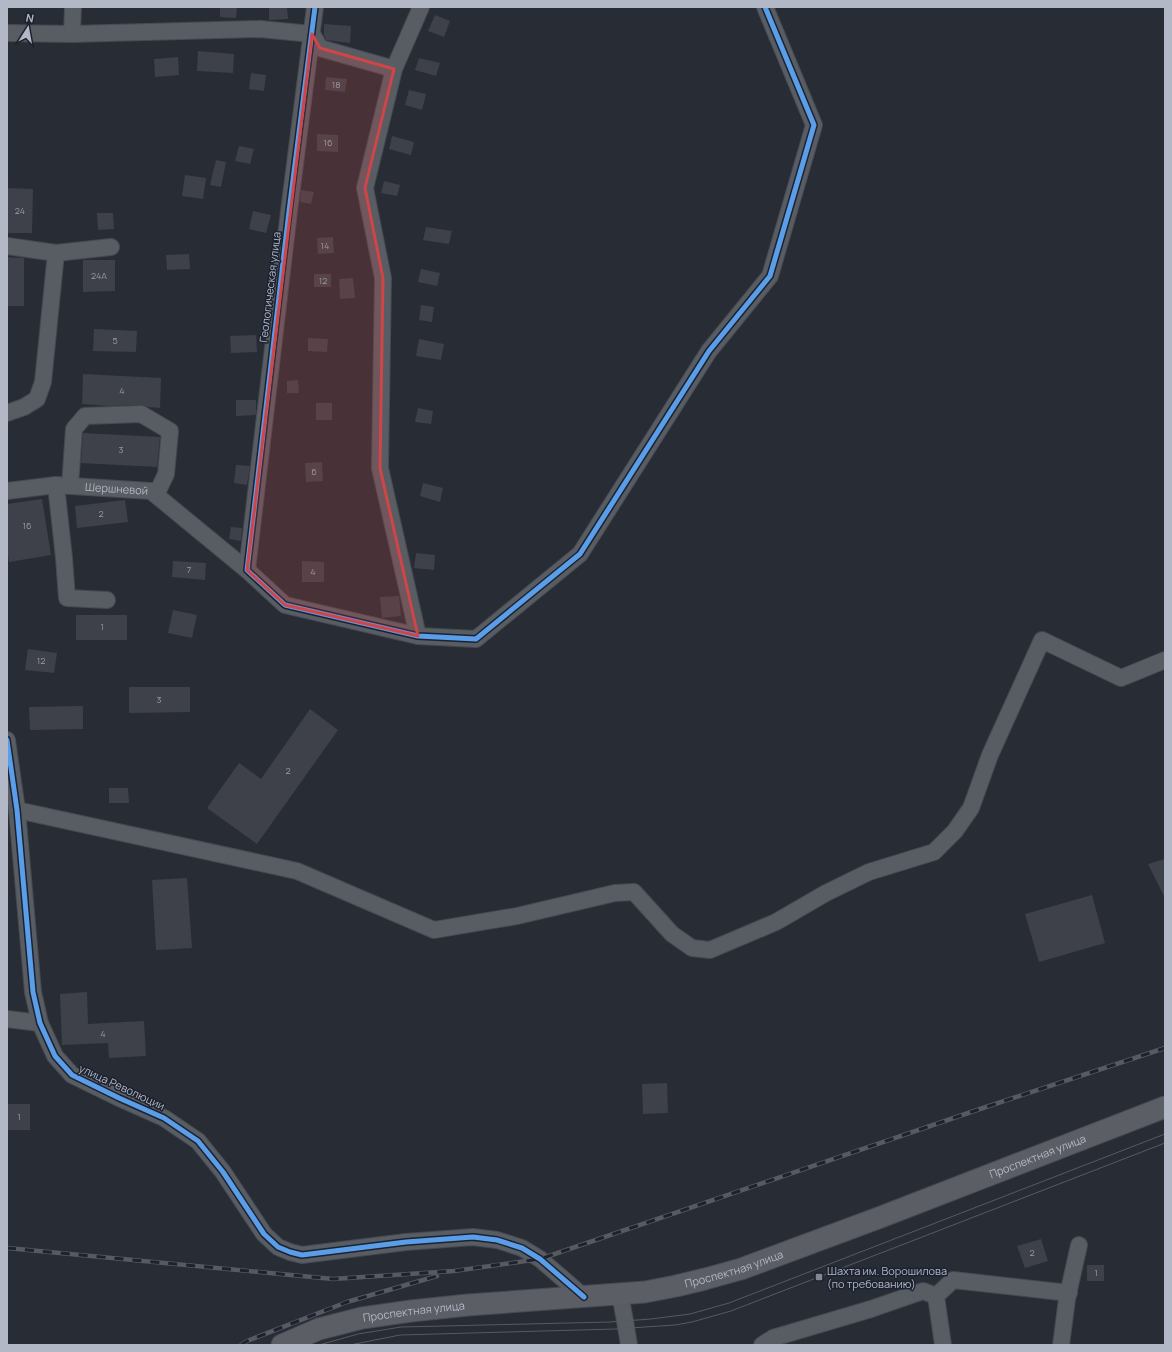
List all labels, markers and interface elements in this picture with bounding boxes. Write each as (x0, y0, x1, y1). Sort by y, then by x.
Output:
north arrow (8, 8, 48, 48)
text: N (25, 10, 35, 26)
house number: 18 (332, 78, 340, 91)
house number: 16 (323, 136, 333, 149)
house number: 24 (15, 204, 25, 217)
street label: Геологическая улица (255, 231, 284, 343)
house number: 14 (321, 239, 329, 252)
house number: 24А (91, 269, 107, 282)
house number: 12 (319, 274, 327, 287)
house number: 5 (112, 334, 118, 347)
house number: 4 (119, 384, 125, 397)
house number: 3 (119, 443, 124, 456)
house number: 6 (311, 465, 317, 478)
street label: Шершневой (85, 479, 148, 498)
house number: 2 (98, 507, 104, 520)
house number: 16 (22, 519, 32, 532)
house number: 7 (187, 563, 192, 576)
house number: 4 (310, 565, 316, 578)
house number: 1 (100, 620, 104, 633)
house number: 12 (37, 654, 45, 667)
house number: 3 (157, 693, 162, 706)
house number: 2 (285, 764, 291, 777)
house number: 4 (100, 1027, 106, 1040)
street label: улица Революции (77, 1060, 168, 1113)
house number: 1 (17, 1110, 21, 1123)
street label: Проспектная улица (987, 1130, 1088, 1181)
street label: Проспектная улица (683, 1246, 785, 1291)
house number: 2 (1029, 1246, 1035, 1259)
place label: Шахта им. Ворошилова (по требованию) (827, 1263, 947, 1291)
house number: 1 (1094, 1266, 1098, 1279)
marker: Шахта им. Ворошилова (по требованию) (814, 1272, 824, 1282)
street label: Проспектная улица (362, 1297, 466, 1325)

